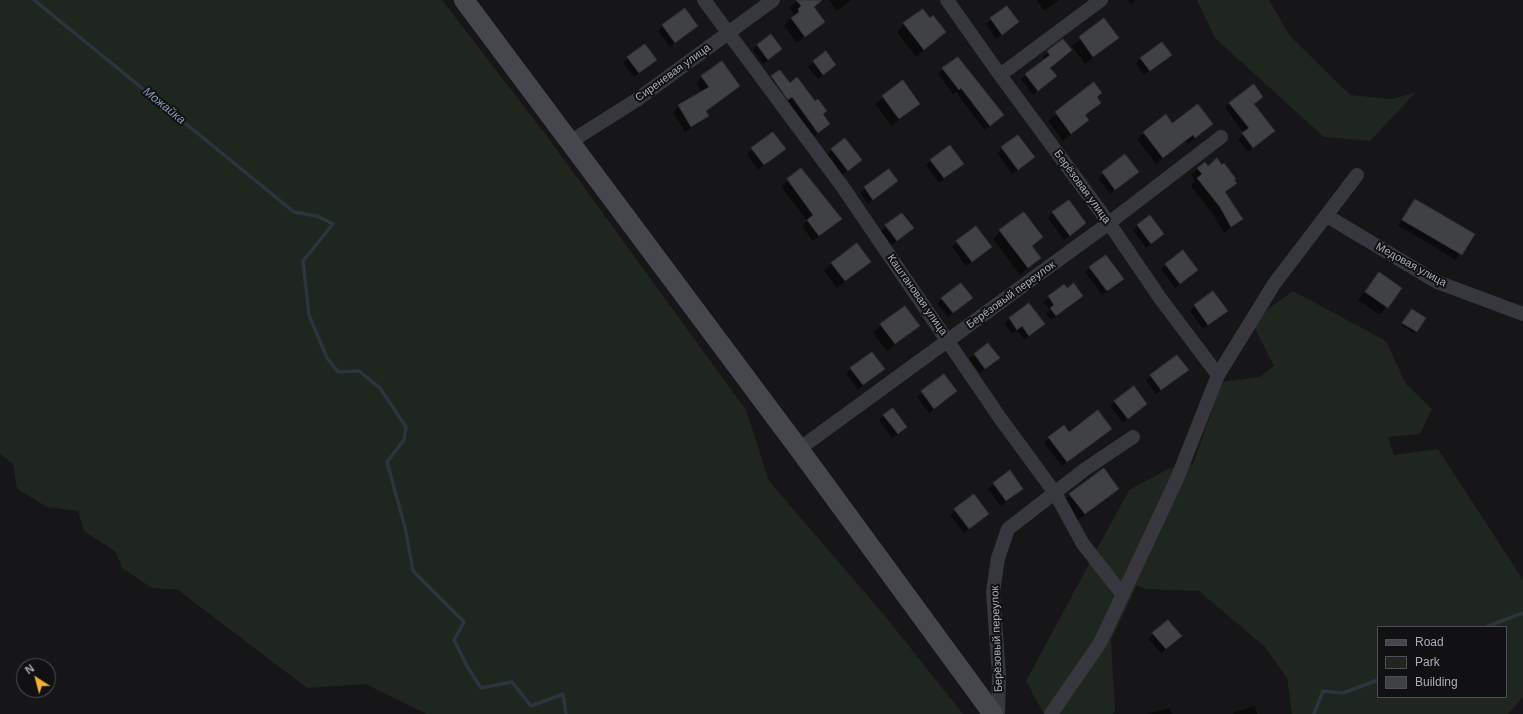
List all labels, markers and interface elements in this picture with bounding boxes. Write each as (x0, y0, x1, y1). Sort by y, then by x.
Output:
street label: Сиреневая улица (633, 41, 713, 105)
water label: Можайка (140, 85, 188, 127)
street label: Берёзовая улица (1051, 148, 1113, 226)
street label: Медовая улица (1373, 240, 1449, 290)
street label: Каштановая улица (884, 252, 950, 338)
street label: Берёзовый переулок (964, 258, 1058, 332)
street label: Берёзовый переулок (989, 586, 1005, 692)
legend (1377, 626, 1507, 698)
text: Road (1415, 635, 1444, 649)
text: Park (1415, 655, 1440, 669)
north arrow (16, 658, 56, 698)
text: N (23, 662, 36, 676)
text: Building (1415, 675, 1458, 689)

